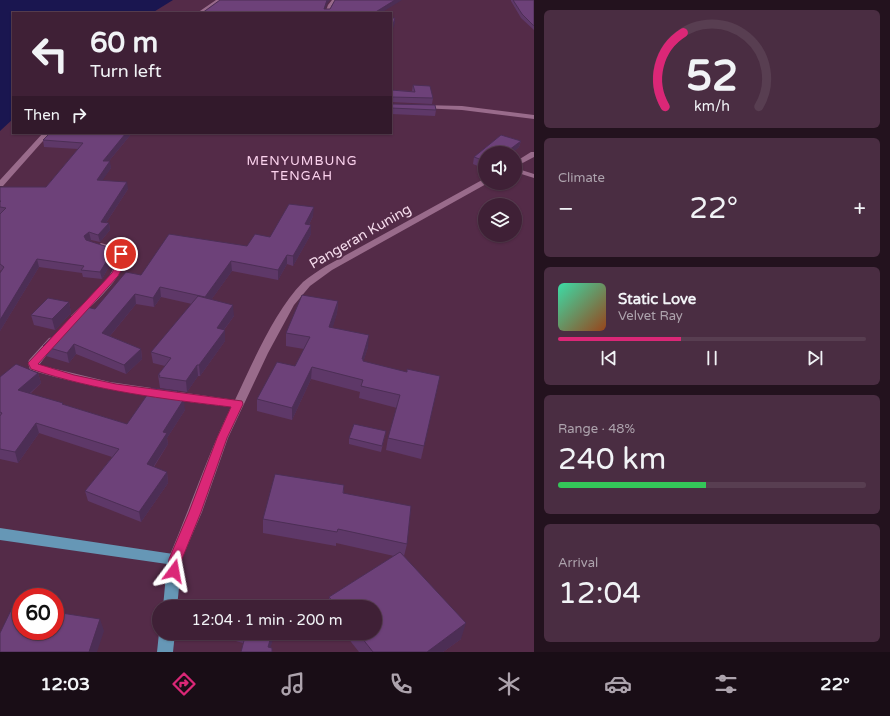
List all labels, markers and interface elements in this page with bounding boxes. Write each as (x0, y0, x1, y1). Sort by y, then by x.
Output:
text: 60 m (90, 26, 158, 60)
icon: left (24, 28, 76, 80)
text: 52 (686, 52, 738, 102)
text: Turn left (90, 60, 162, 82)
text: km/h (694, 98, 730, 115)
icon: right (68, 104, 90, 126)
text: Then (24, 106, 60, 124)
map controls (478, 146, 522, 242)
button: sound (478, 146, 522, 190)
district label: MENYUMBUNG TENGAH (246, 153, 358, 184)
text: Climate (558, 170, 605, 186)
text: 22° (689, 190, 738, 227)
text: − (558, 196, 574, 222)
text: + (854, 196, 866, 222)
button: layers (478, 198, 522, 242)
street label: Pangeran Kuning (306, 200, 414, 273)
pin (104, 237, 138, 271)
icon: arrive (110, 243, 132, 265)
text: Static Love (618, 290, 696, 308)
text: Velvet Ray (618, 308, 683, 324)
icon: previous (598, 347, 620, 369)
icon: pause (701, 347, 723, 369)
icon: next (804, 347, 826, 369)
text: Range · 48% (558, 421, 635, 437)
text: 240 km (558, 441, 666, 478)
position arrow (153, 550, 195, 592)
text: Arrival (558, 555, 598, 571)
text: 12:04 (558, 575, 641, 612)
speed limit sign: 60 (12, 588, 64, 640)
text: 12:04 · 1 min · 200 m (192, 611, 342, 629)
icon: directions (170, 670, 198, 698)
icon: music (279, 670, 307, 698)
icon: phone (387, 670, 415, 698)
icon: climate (495, 670, 523, 698)
icon: car (604, 670, 632, 698)
icon: filters (712, 670, 740, 698)
text: 12:03 (40, 673, 90, 695)
text: 22° (820, 673, 850, 695)

